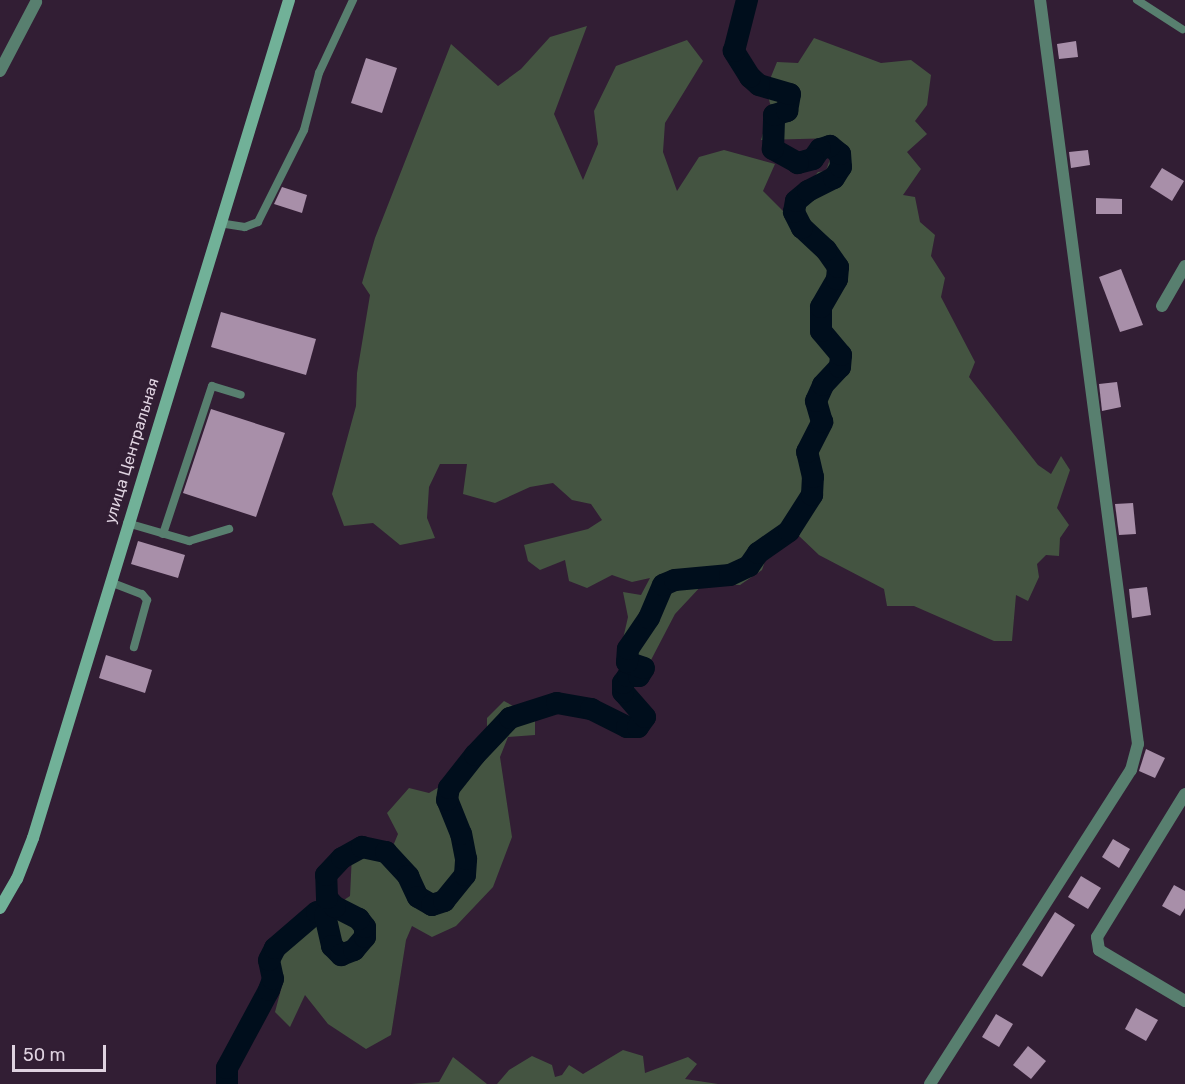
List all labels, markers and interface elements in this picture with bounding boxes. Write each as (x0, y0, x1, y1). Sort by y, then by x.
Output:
street label: улица Центральная (101, 376, 163, 526)
scale bar (15, 1033, 110, 1071)
text: 50 m (23, 1044, 66, 1066)

